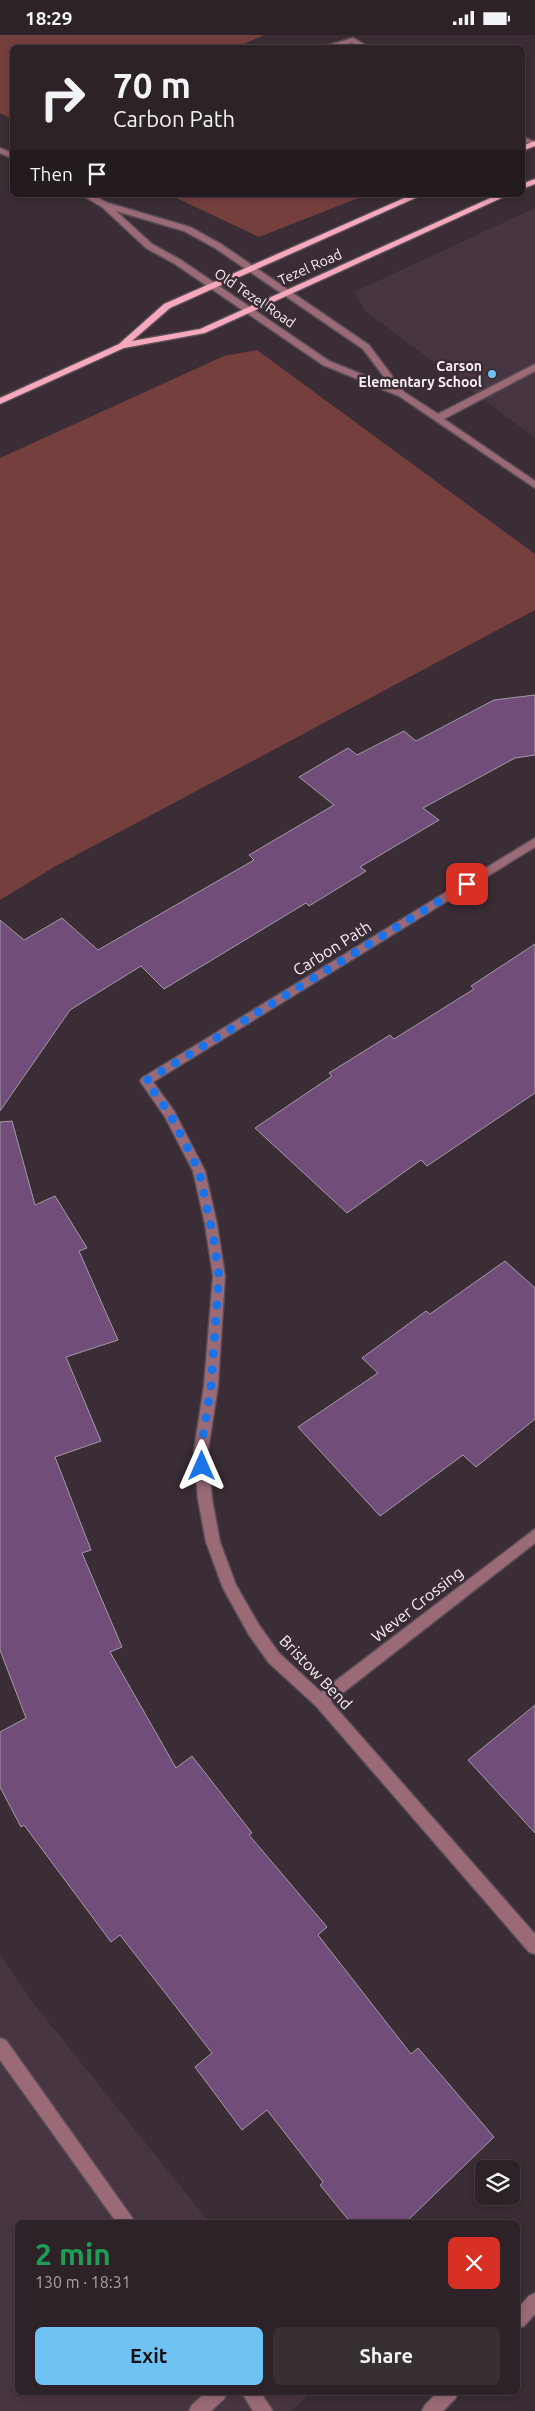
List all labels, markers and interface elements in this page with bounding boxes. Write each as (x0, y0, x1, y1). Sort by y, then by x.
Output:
text: 18:29 (25, 7, 73, 29)
icon: right (30, 65, 95, 130)
text: 70 m (113, 65, 191, 105)
text: Carbon Path (113, 106, 235, 131)
icon: arrive (83, 160, 111, 188)
text: Then (30, 163, 73, 185)
street label: Tezel Road (276, 246, 344, 288)
street label: Old Tezel Road (212, 265, 298, 331)
place label: Carson Elementary School (359, 358, 482, 390)
marker: Carson Elementary School (486, 368, 498, 380)
pin (446, 863, 488, 905)
icon: arrive (453, 870, 481, 898)
street label: Carbon Path (290, 917, 374, 979)
position arrow (175, 1439, 227, 1491)
street label: Wever Crossing (368, 1563, 466, 1645)
street label: Bristow Bend (276, 1631, 356, 1713)
map controls (475, 2160, 520, 2205)
button: layers (475, 2160, 520, 2205)
text: 2 min (35, 2237, 111, 2271)
button: close (448, 2237, 500, 2289)
text: 130 m · 18:31 (35, 2273, 131, 2291)
button: Exit (35, 2327, 263, 2385)
button: Share (273, 2327, 500, 2385)

